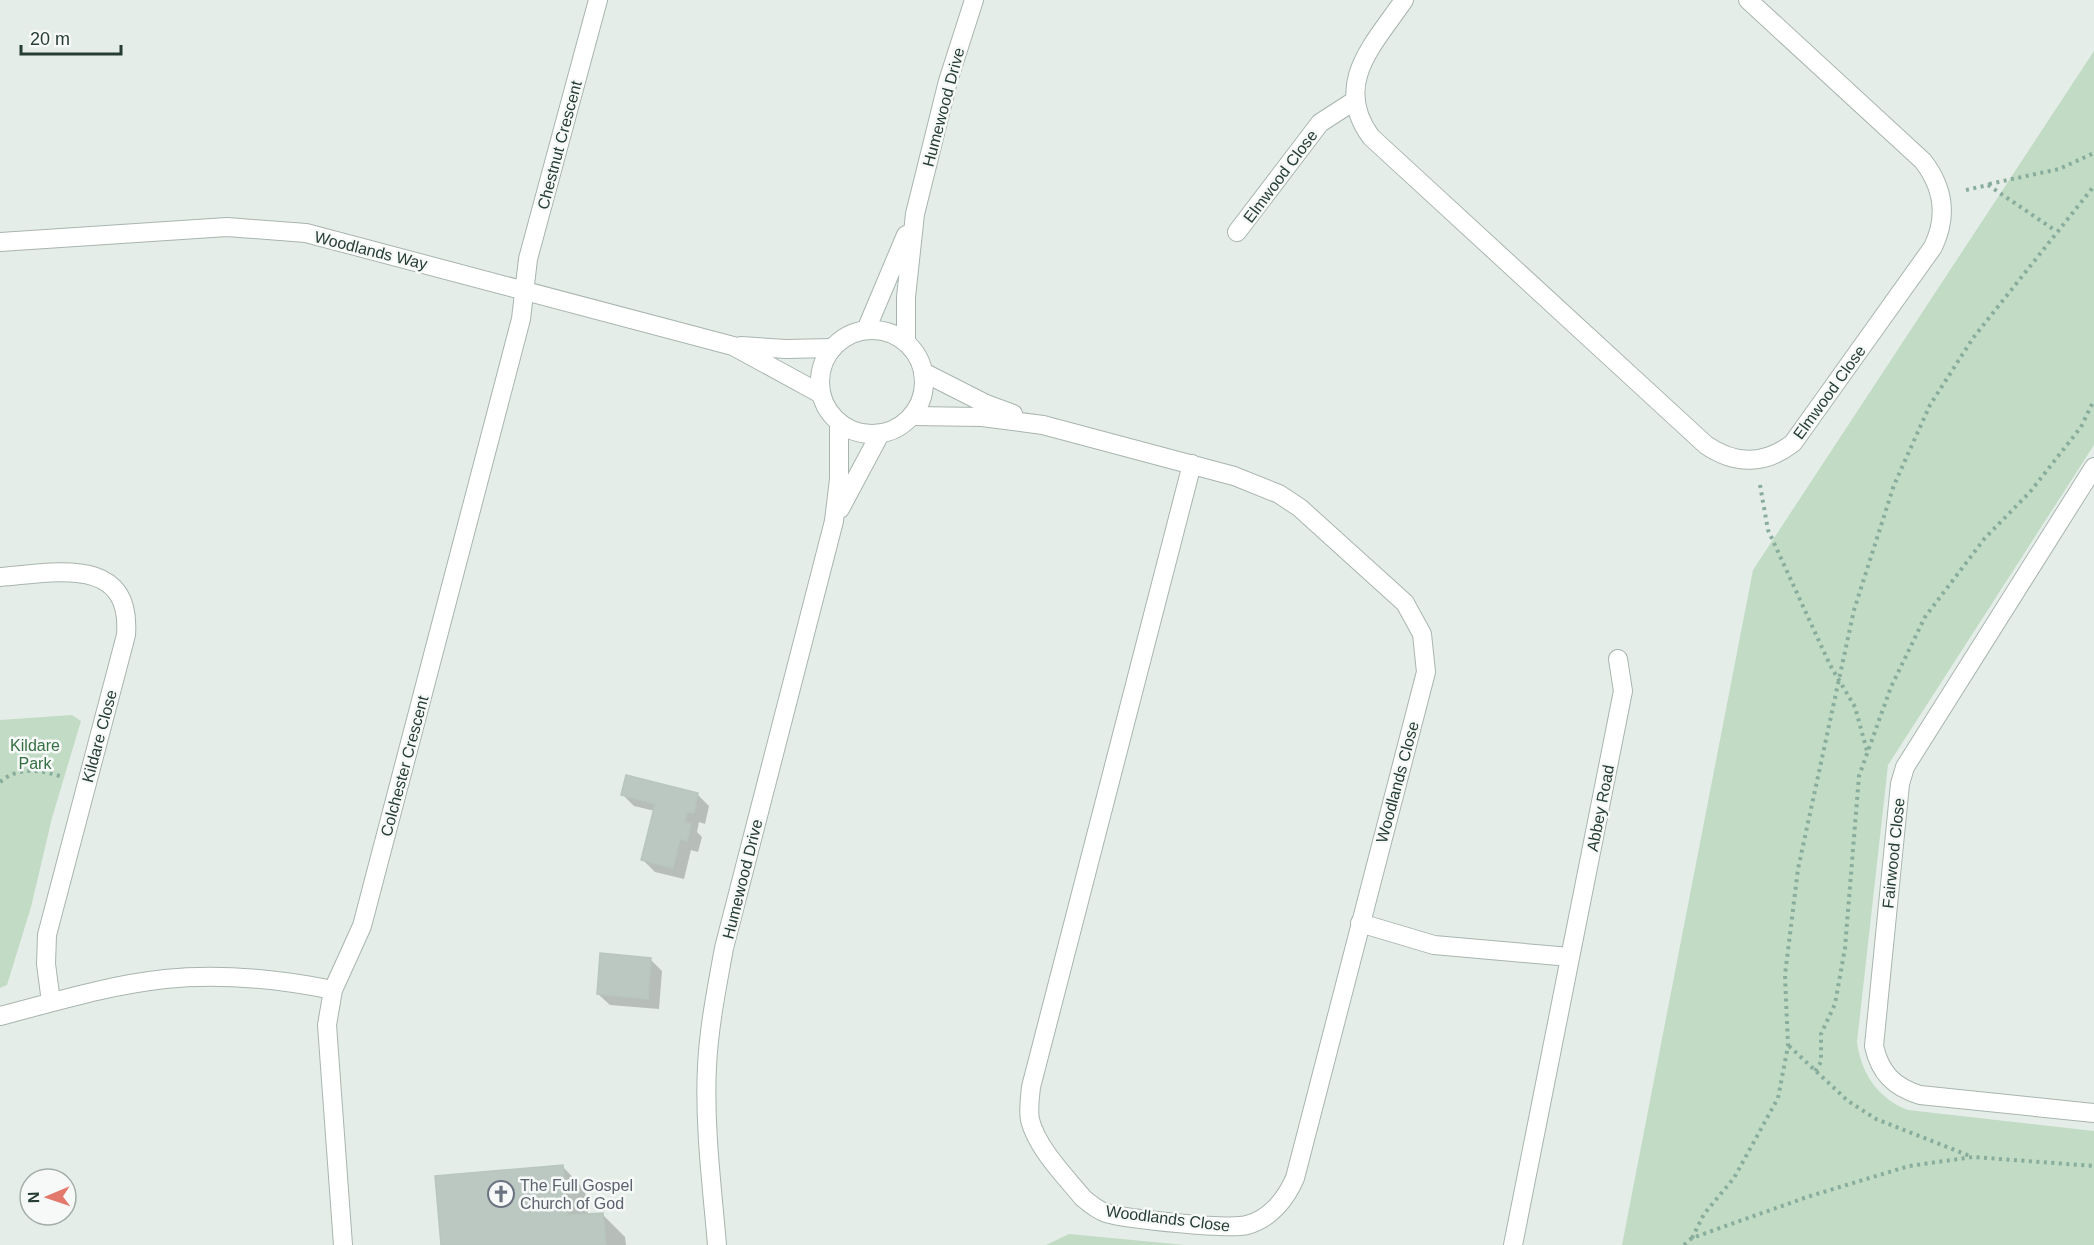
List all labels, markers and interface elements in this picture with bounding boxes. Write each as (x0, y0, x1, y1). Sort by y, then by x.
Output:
scale bar (21, 18, 122, 56)
text: 20 m (30, 29, 70, 49)
street label: Humewood Drive (919, 46, 968, 169)
street label: Chestnut Crescent (534, 78, 585, 211)
street label: Elmwood Close (1240, 127, 1321, 226)
street label: Woodlands Way (313, 228, 429, 273)
street label: Elmwood Close (1790, 342, 1869, 442)
street label: Kildare Close (79, 688, 120, 784)
street label: Colchester Crescent (378, 693, 432, 838)
street label: Woodlands Close (1373, 719, 1422, 845)
park label: Kildare Park (10, 737, 60, 772)
street label: Abbey Road (1584, 763, 1617, 853)
street label: Fairwood Close (1879, 797, 1908, 909)
street label: Humewood Drive (719, 817, 766, 941)
north arrow (18, 1167, 78, 1227)
place label: The Full Gospel Church of God (520, 1177, 633, 1212)
church icon: The Full Gospel Church of God (486, 1179, 516, 1209)
text: N (25, 1191, 42, 1204)
street label: Woodlands Close (1105, 1202, 1231, 1235)

